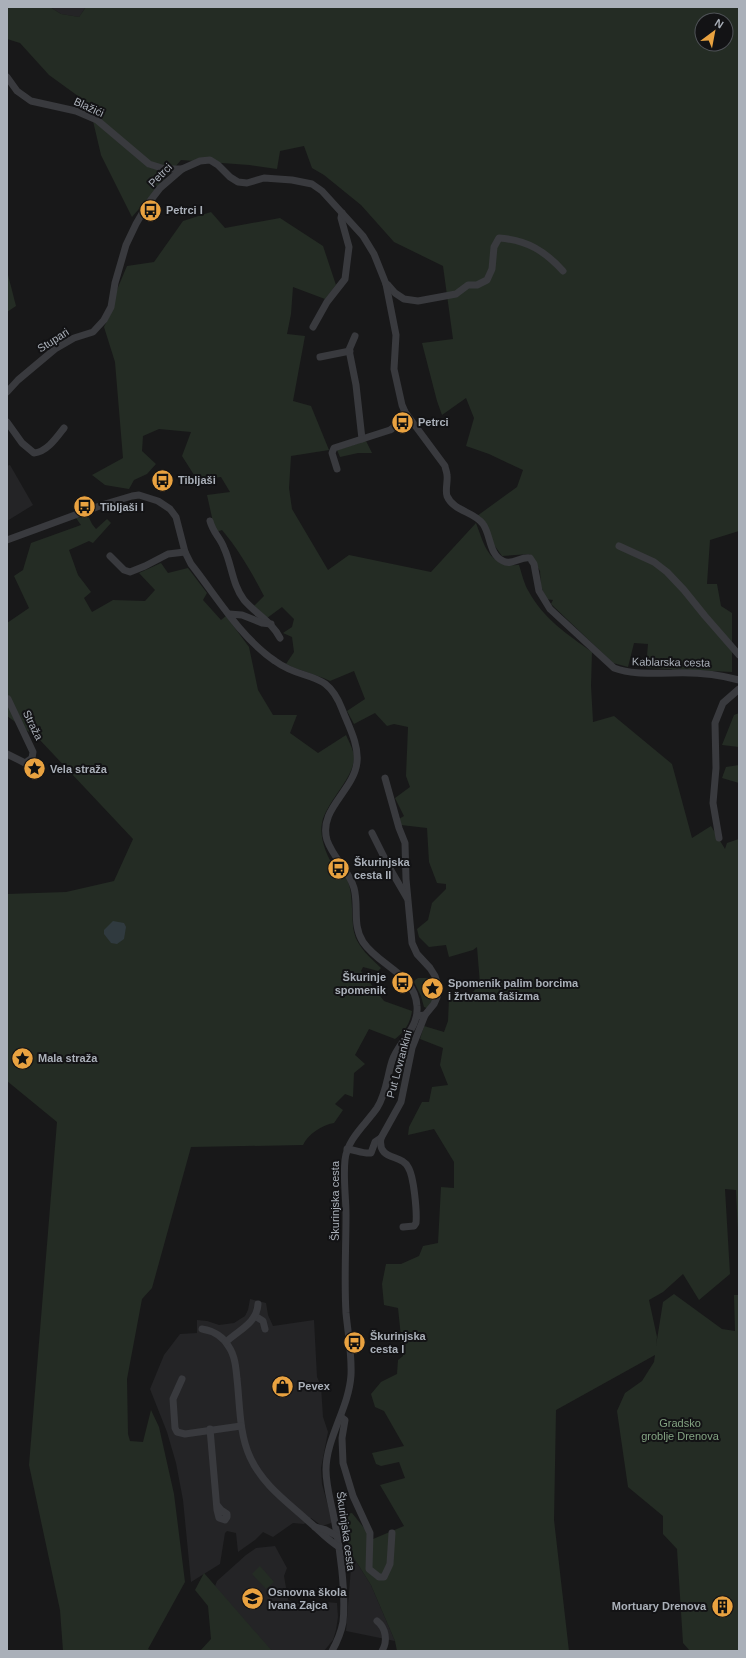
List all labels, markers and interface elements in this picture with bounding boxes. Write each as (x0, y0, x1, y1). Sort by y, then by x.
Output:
north arrow (694, 12, 734, 52)
text: N (713, 16, 726, 31)
street label: Blažići (72, 95, 106, 119)
street label: Petrci (146, 161, 174, 189)
bus stop icon: Petrci I (137, 197, 163, 223)
place label: Petrci I (166, 204, 203, 216)
street label: Stupari (35, 325, 71, 355)
bus stop icon: Petrci (389, 409, 415, 435)
place label: Petrci (418, 416, 449, 428)
bus stop icon: Tibljaši (149, 467, 175, 493)
place label: Tibljaši (178, 474, 216, 486)
bus stop icon: Tibljaši I (71, 494, 97, 520)
place label: Tibljaši I (100, 501, 144, 513)
street label: Kablarska cesta (632, 655, 711, 669)
street label: Straža (21, 708, 46, 743)
place icon: Vela straža (21, 756, 47, 782)
place label: Vela straža (50, 763, 108, 775)
bus stop icon: Škurinjska cesta II (325, 855, 351, 881)
place label: Škurinjska cesta II (354, 856, 411, 881)
bus stop icon: Škurinje spomenik (389, 970, 415, 996)
place label: Škurinje spomenik (335, 971, 387, 996)
place icon: Spomenik palim borcima i žrtvama fašizma (419, 976, 445, 1002)
place label: Spomenik palim borcima i žrtvama fašizma (448, 977, 579, 1002)
street label: Put Lovrankini (384, 1029, 414, 1099)
place icon: Mala straža (10, 1045, 36, 1071)
place label: Mala straža (38, 1052, 98, 1064)
street label: Škurinjska cesta (329, 1160, 341, 1241)
bus stop icon: Škurinjska cesta I (342, 1329, 368, 1355)
place label: Škurinjska cesta I (370, 1330, 427, 1355)
shop icon: Pevex (269, 1373, 295, 1399)
place label: Pevex (298, 1380, 331, 1392)
park label: Gradsko groblje Drenova (641, 1417, 720, 1442)
street label: Škurinjska cesta (334, 1491, 358, 1572)
school or university icon: Osnovna škola Ivana Zajca (239, 1585, 265, 1611)
place label: Osnovna škola Ivana Zajca (268, 1586, 347, 1611)
building icon: Mortuary Drenova (709, 1593, 735, 1619)
place label: Mortuary Drenova (612, 1600, 707, 1612)

